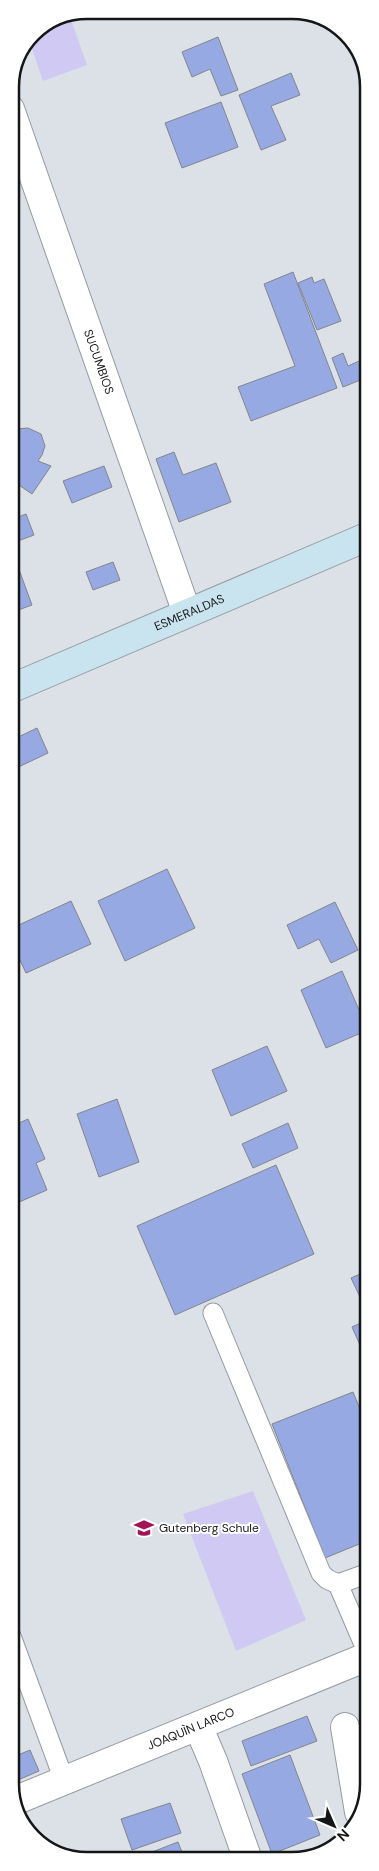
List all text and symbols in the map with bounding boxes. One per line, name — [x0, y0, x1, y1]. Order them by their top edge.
street label: SUCUMBIOS — [80, 327, 118, 397]
street label: ESMERALDAS — [152, 591, 227, 635]
school or university icon: Gutenberg Schule — [133, 1517, 155, 1539]
place label: Gutenberg Schule — [159, 1520, 259, 1536]
street label: JOAQUÌN LARCO — [145, 1704, 237, 1754]
north arrow — [309, 1801, 359, 1851]
text: N — [333, 1825, 353, 1845]

